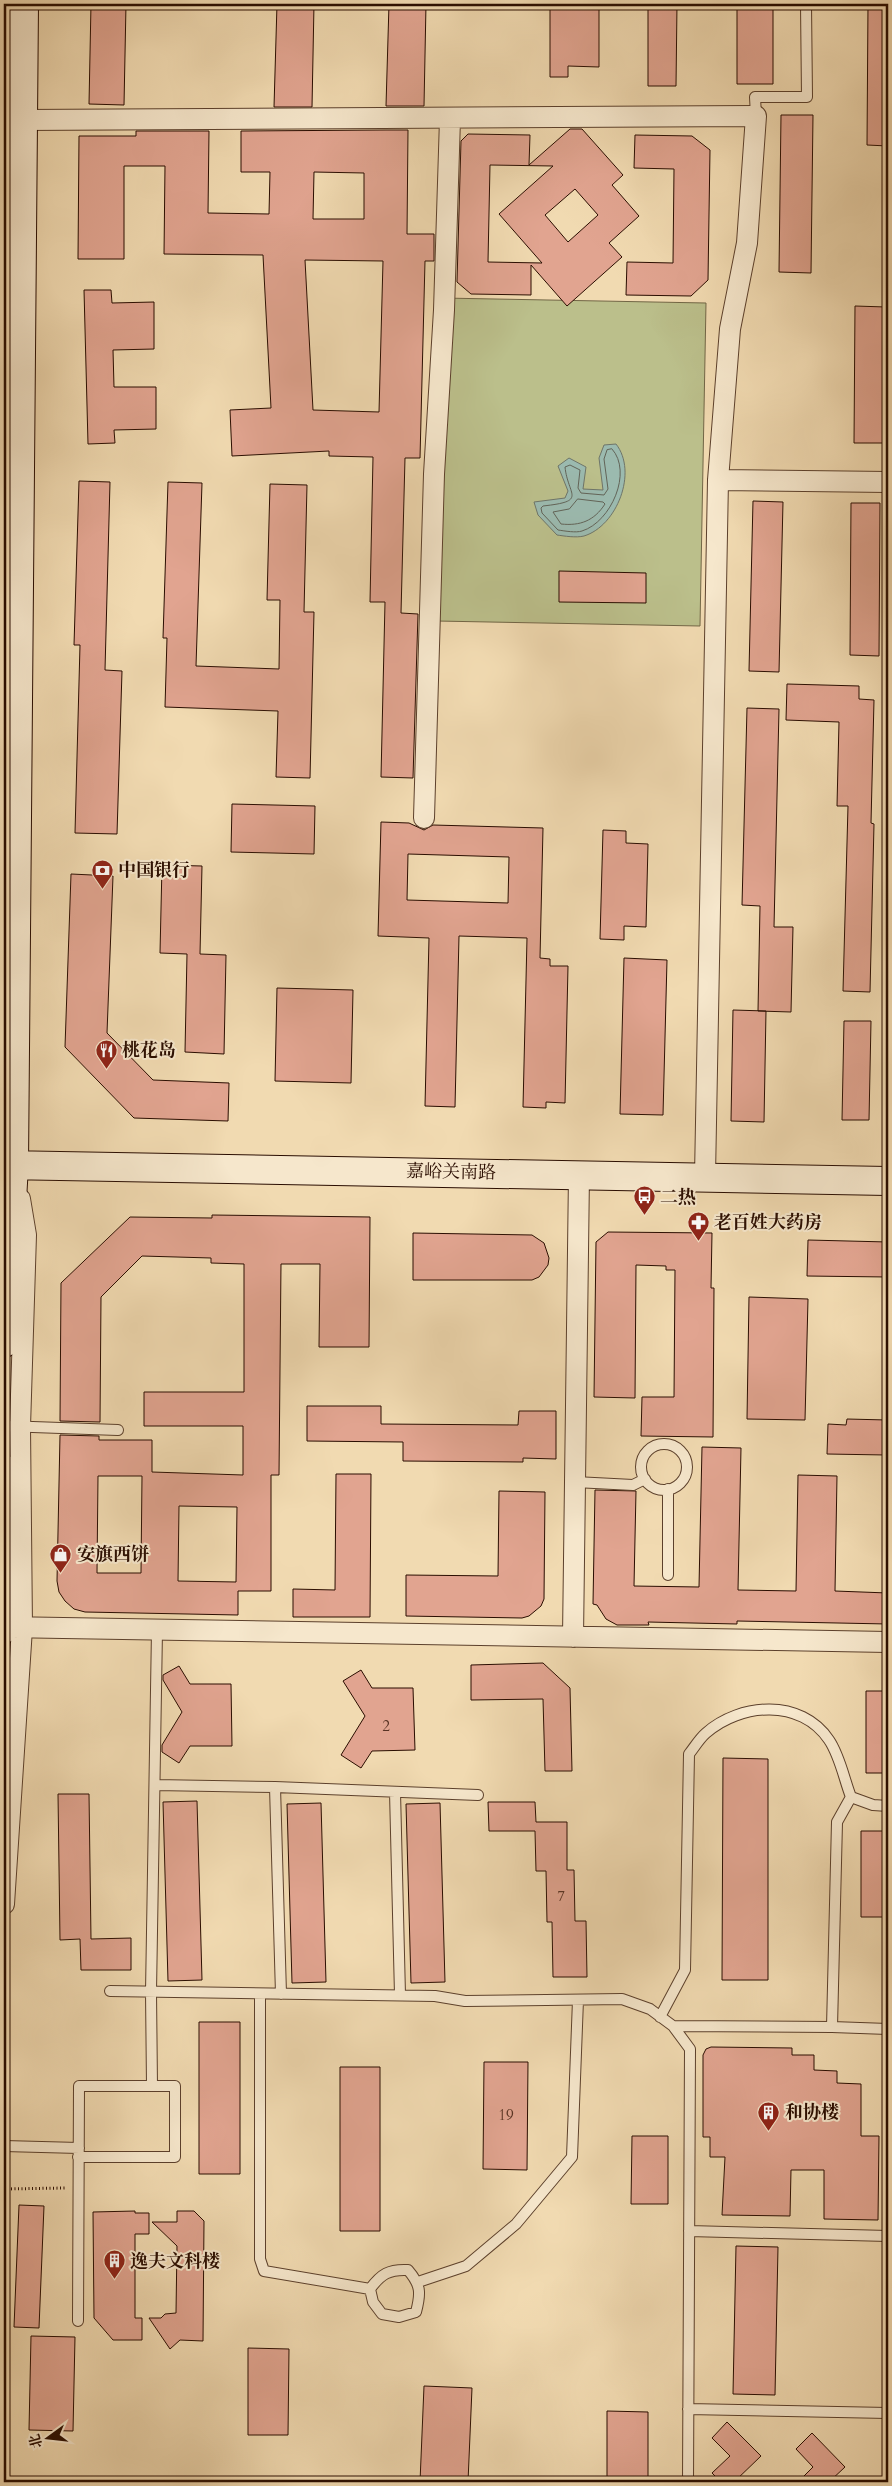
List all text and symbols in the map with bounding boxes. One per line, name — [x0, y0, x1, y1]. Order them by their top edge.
bank icon: 中国银行 — [90, 858, 114, 889]
place label: 中国银行 — [118, 858, 190, 883]
restaurant icon: 桃花岛 — [94, 1038, 118, 1069]
place label: 桃花岛 — [122, 1038, 176, 1063]
street label: 嘉峪关南路 — [406, 1159, 496, 1185]
bus stop icon: 二热 — [632, 1185, 656, 1216]
place label: 二热 — [660, 1185, 696, 1210]
pharmacy icon: 老百姓大药房 — [686, 1210, 710, 1241]
place label: 老百姓大药房 — [714, 1210, 822, 1235]
shop icon: 安旗西饼 — [49, 1542, 73, 1573]
place label: 安旗西饼 — [77, 1542, 150, 1567]
house number: 2 — [382, 1716, 390, 1736]
house number: 7 — [557, 1886, 565, 1906]
building icon: 和协楼 — [757, 2100, 781, 2131]
place label: 和协楼 — [785, 2100, 839, 2125]
house number: 19 — [498, 2105, 514, 2125]
building icon: 逸夫文科楼 — [102, 2249, 126, 2280]
place label: 逸夫文科楼 — [130, 2249, 220, 2274]
north arrow — [22, 2414, 72, 2464]
text: 北 — [25, 2432, 47, 2450]

